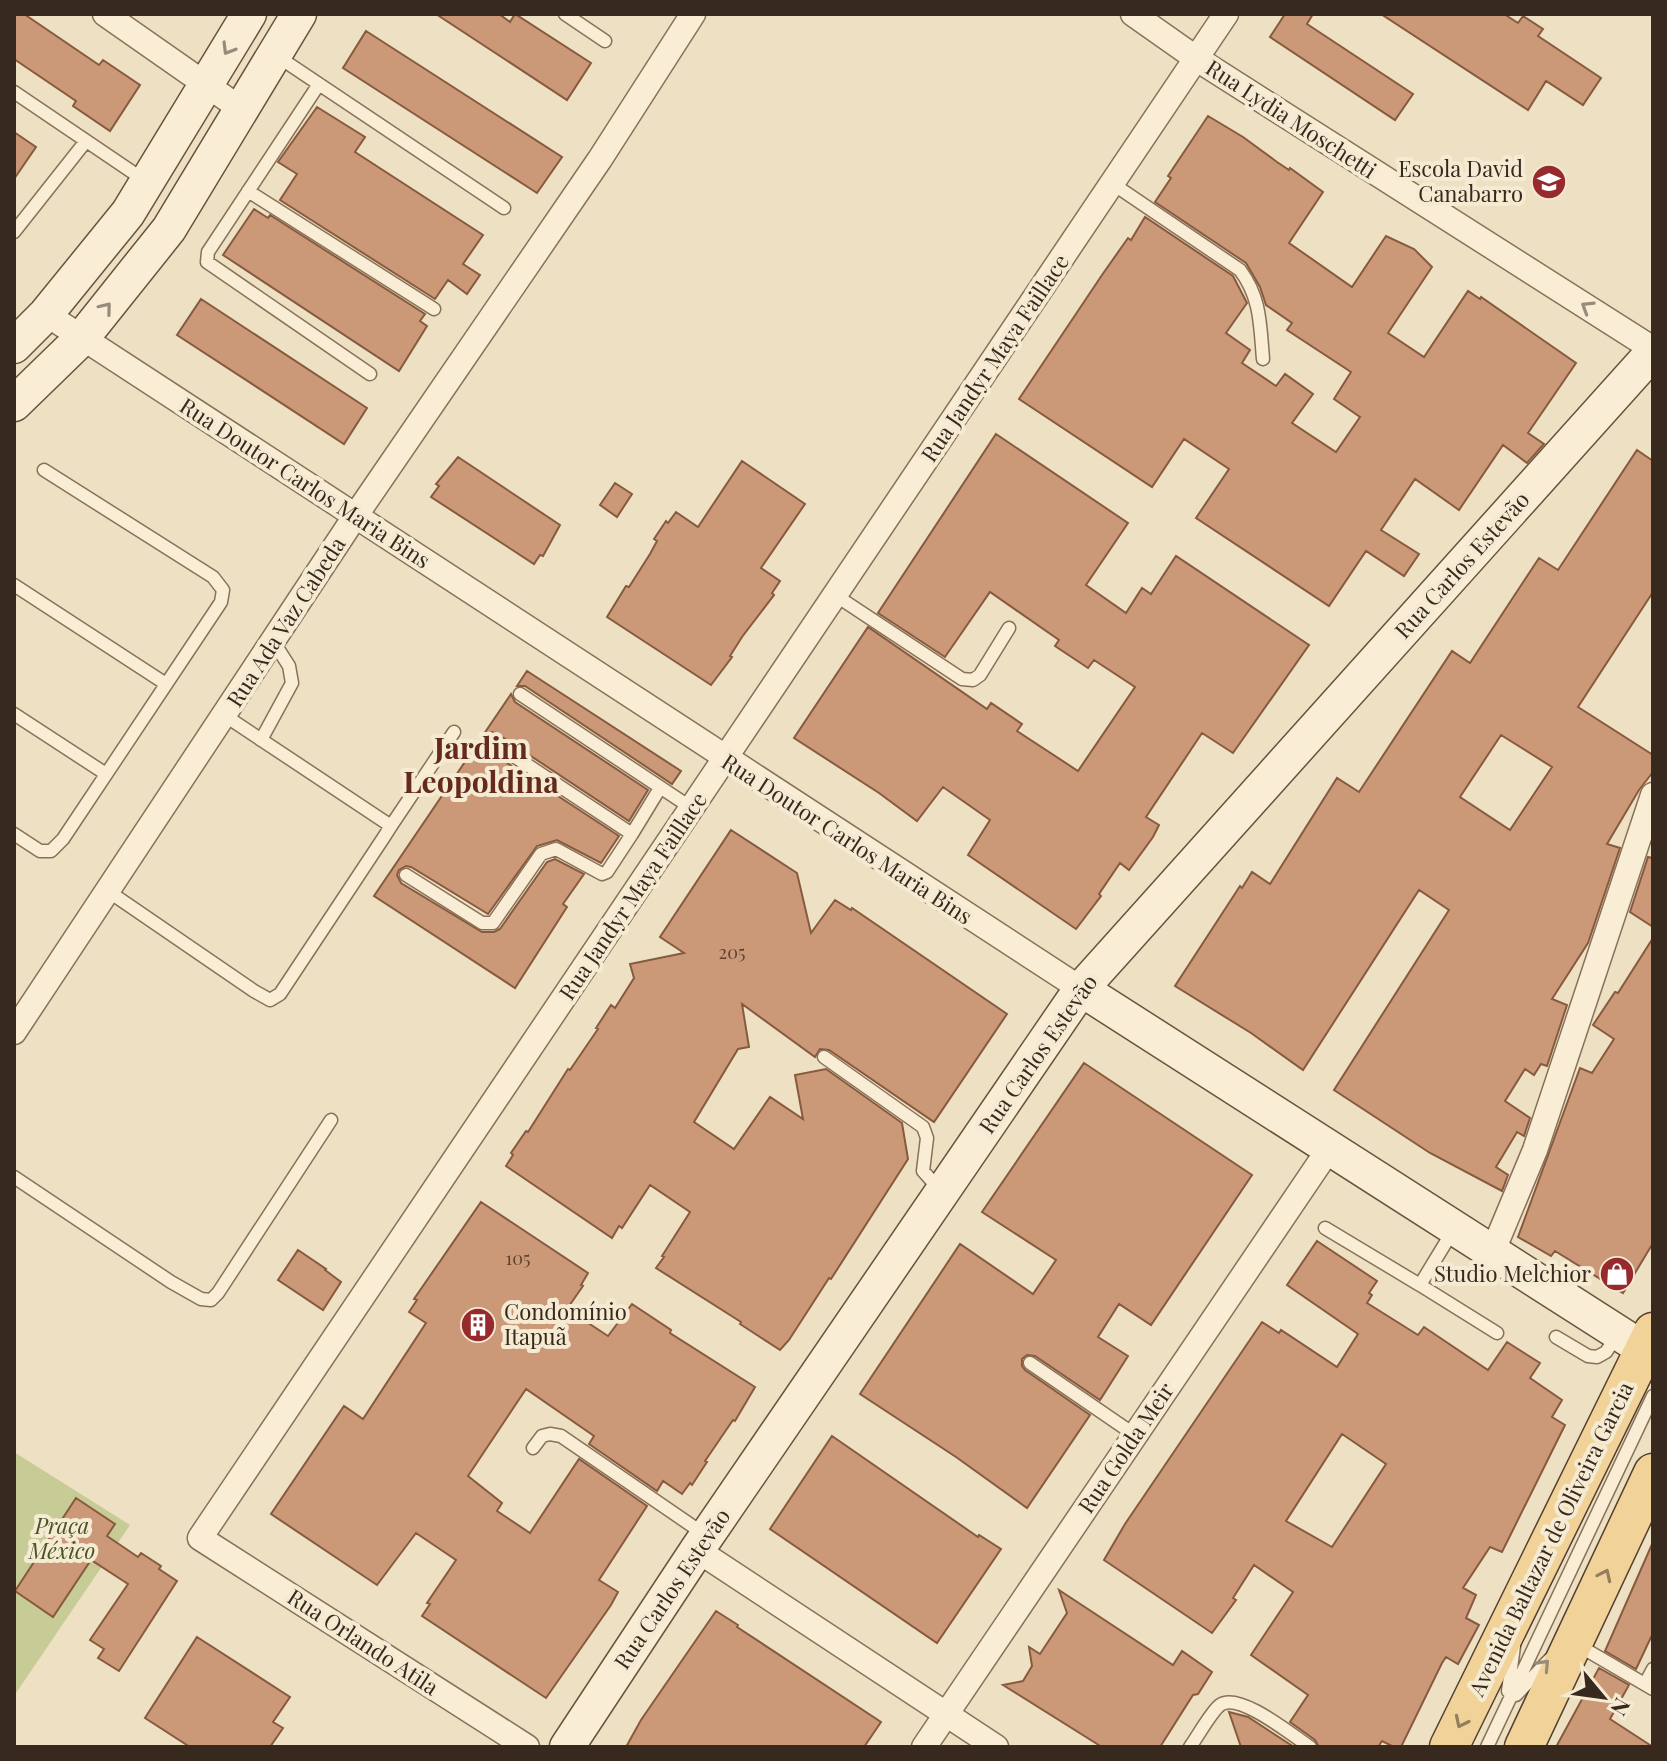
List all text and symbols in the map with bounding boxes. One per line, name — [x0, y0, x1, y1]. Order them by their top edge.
one-way arrow — [222, 40, 238, 55]
street label: Rua Lydia Moschetti — [1200, 52, 1383, 185]
place label: Escola David Canabarro — [1398, 153, 1523, 208]
school or university icon: Escola David Canabarro — [1530, 163, 1568, 201]
street label: Rua Jandyr Maya Faillace — [913, 248, 1075, 467]
one-way arrow — [97, 302, 111, 317]
one-way arrow — [1581, 302, 1596, 317]
street label: Rua Doutor Carlos Maria Bins — [175, 390, 437, 575]
street label: Rua Carlos Estevão — [1387, 485, 1535, 644]
street label: Rua Ada Vaz Cabeda — [219, 531, 351, 712]
district label: Jardim Leopoldina — [403, 727, 559, 801]
street label: Rua Doutor Carlos Maria Bins — [717, 746, 979, 931]
street label: Rua Jandyr Maya Faillace — [551, 786, 713, 1005]
house number: 205 — [719, 940, 745, 964]
street label: Rua Carlos Estevão — [971, 968, 1103, 1139]
house number: 105 — [506, 1246, 530, 1270]
shop icon: Studio Melchior — [1598, 1255, 1636, 1293]
place label: Studio Melchior — [1434, 1258, 1591, 1288]
place label: Condomínio Itapuã — [504, 1296, 627, 1351]
building icon: Condomínio Itapuã — [459, 1306, 497, 1344]
street label: Rua Golda Meir — [1070, 1376, 1180, 1519]
street label: Avenida Baltazar de Oliveira Garcia — [1460, 1376, 1639, 1702]
street label: Rua Carlos Estevão — [606, 1502, 736, 1675]
park label: Praça México — [28, 1510, 95, 1565]
one-way arrow — [1595, 1569, 1611, 1583]
street label: Rua Orlando Atila — [282, 1581, 445, 1701]
north arrow — [1563, 1657, 1643, 1737]
one-way arrow — [1535, 1660, 1549, 1674]
text: N — [1604, 1693, 1638, 1721]
one-way arrow — [1455, 1714, 1471, 1729]

